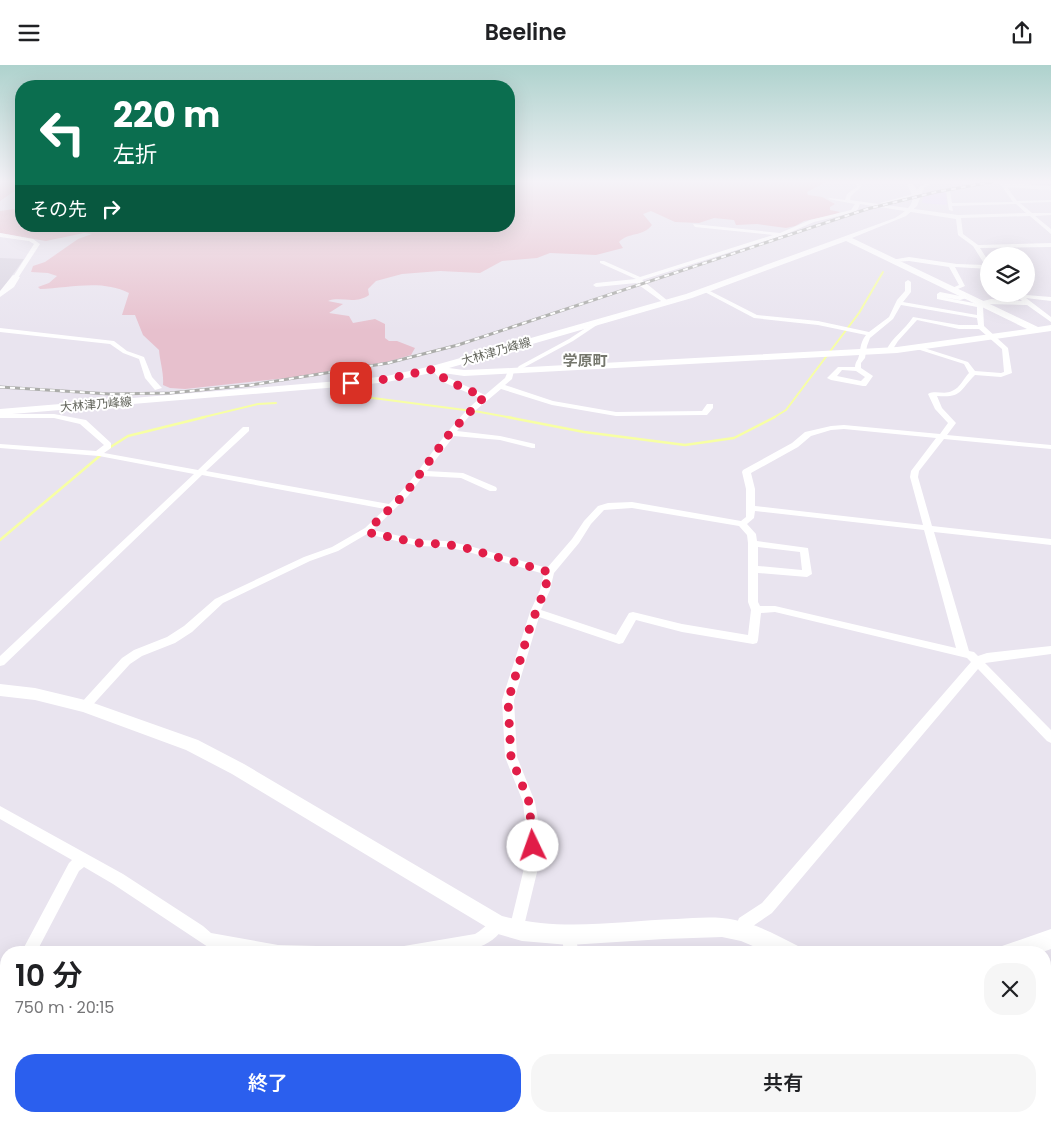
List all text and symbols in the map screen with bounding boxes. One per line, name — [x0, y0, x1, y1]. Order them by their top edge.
text: Beeline — [485, 17, 566, 48]
icon: menu — [15, 19, 43, 47]
icon: share — [1008, 19, 1036, 47]
text: 220 m — [113, 90, 220, 139]
icon: left — [30, 100, 95, 165]
text: 左折 — [113, 139, 157, 170]
icon: right — [97, 195, 125, 223]
text: その先 — [30, 196, 87, 223]
map controls — [980, 247, 1035, 302]
button: layers — [980, 247, 1035, 302]
street label: 大林津乃峰線 — [459, 333, 533, 369]
district label: 学原町 — [562, 350, 608, 371]
pin — [330, 362, 372, 404]
icon: arrive — [337, 369, 365, 397]
street label: 大林津乃峰線 — [59, 392, 133, 416]
position arrow — [506, 819, 558, 871]
text: 10 分 — [15, 954, 82, 997]
button: close — [984, 963, 1036, 1015]
text: 750 m · 20:15 — [15, 996, 114, 1019]
button: 終了 — [15, 1054, 521, 1112]
button: 共有 — [531, 1054, 1036, 1112]

